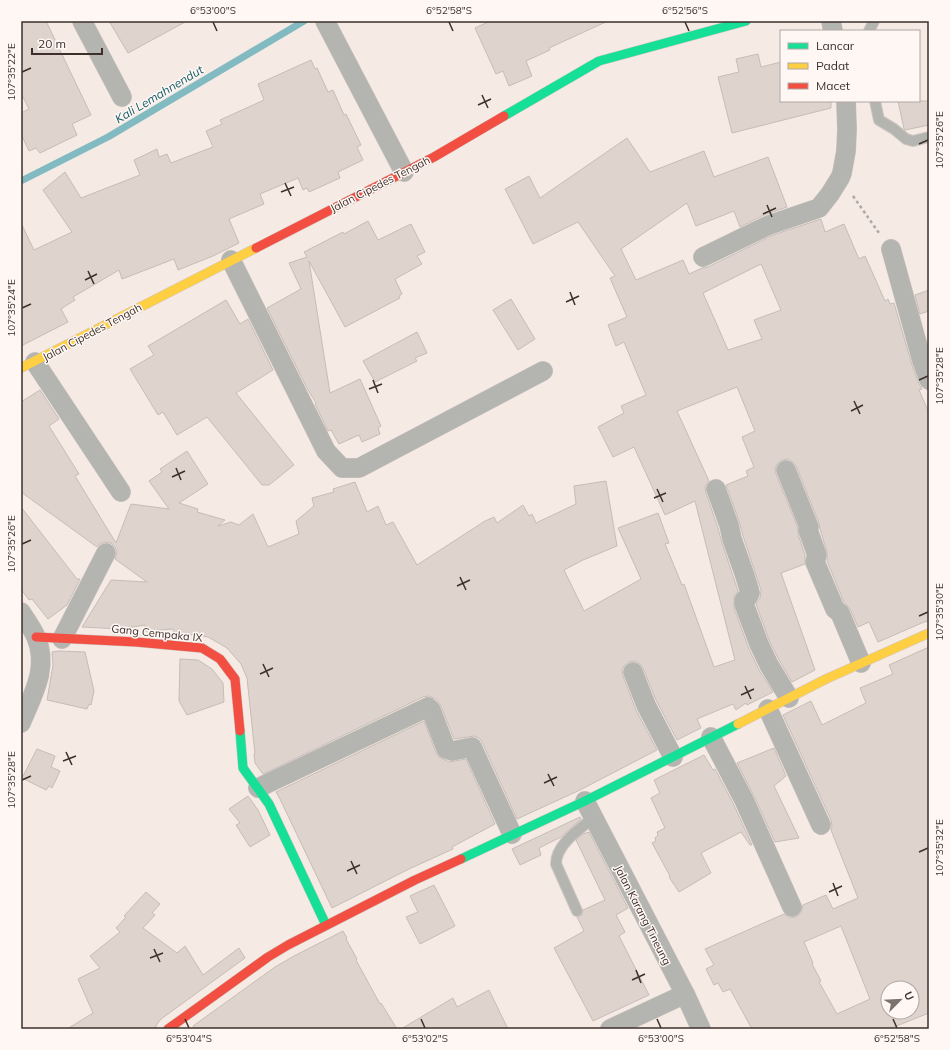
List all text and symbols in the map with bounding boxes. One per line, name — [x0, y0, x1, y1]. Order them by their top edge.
text: 6°53'00"S — [190, 4, 236, 17]
text: 6°52'58"S — [426, 4, 472, 17]
text: 6°52'56"S — [662, 4, 708, 17]
scale bar — [32, 30, 102, 56]
legend — [780, 30, 920, 102]
text: 20 m — [38, 36, 66, 51]
text: Lancar — [816, 38, 855, 53]
text: 107°35'22"E — [5, 43, 18, 101]
text: Padat — [816, 58, 849, 73]
water label: Kali Lemahnendut — [112, 61, 207, 126]
text: Macet — [816, 78, 850, 93]
text: 107°35'26"E — [933, 111, 946, 169]
street label: Jalan Cipedes Tengah — [328, 153, 432, 215]
text: 107°35'24"E — [5, 279, 18, 337]
street label: Jalan Cipedes Tengah — [40, 300, 144, 364]
text: 107°35'28"E — [933, 347, 946, 405]
text: 107°35'26"E — [5, 515, 18, 573]
text: 107°35'30"E — [933, 583, 946, 641]
street label: Gang Cempaka IX — [111, 621, 204, 645]
text: 107°35'28"E — [5, 751, 18, 809]
text: 107°35'32"E — [933, 819, 946, 877]
street label: Jalan Karang Tineung — [612, 863, 674, 967]
north arrow — [880, 980, 920, 1020]
text: U — [901, 989, 917, 1002]
text: 6°53'04"S — [166, 1032, 212, 1045]
text: 6°53'02"S — [402, 1032, 448, 1045]
text: 6°53'00"S — [638, 1032, 684, 1045]
text: 6°52'58"S — [874, 1032, 920, 1045]

